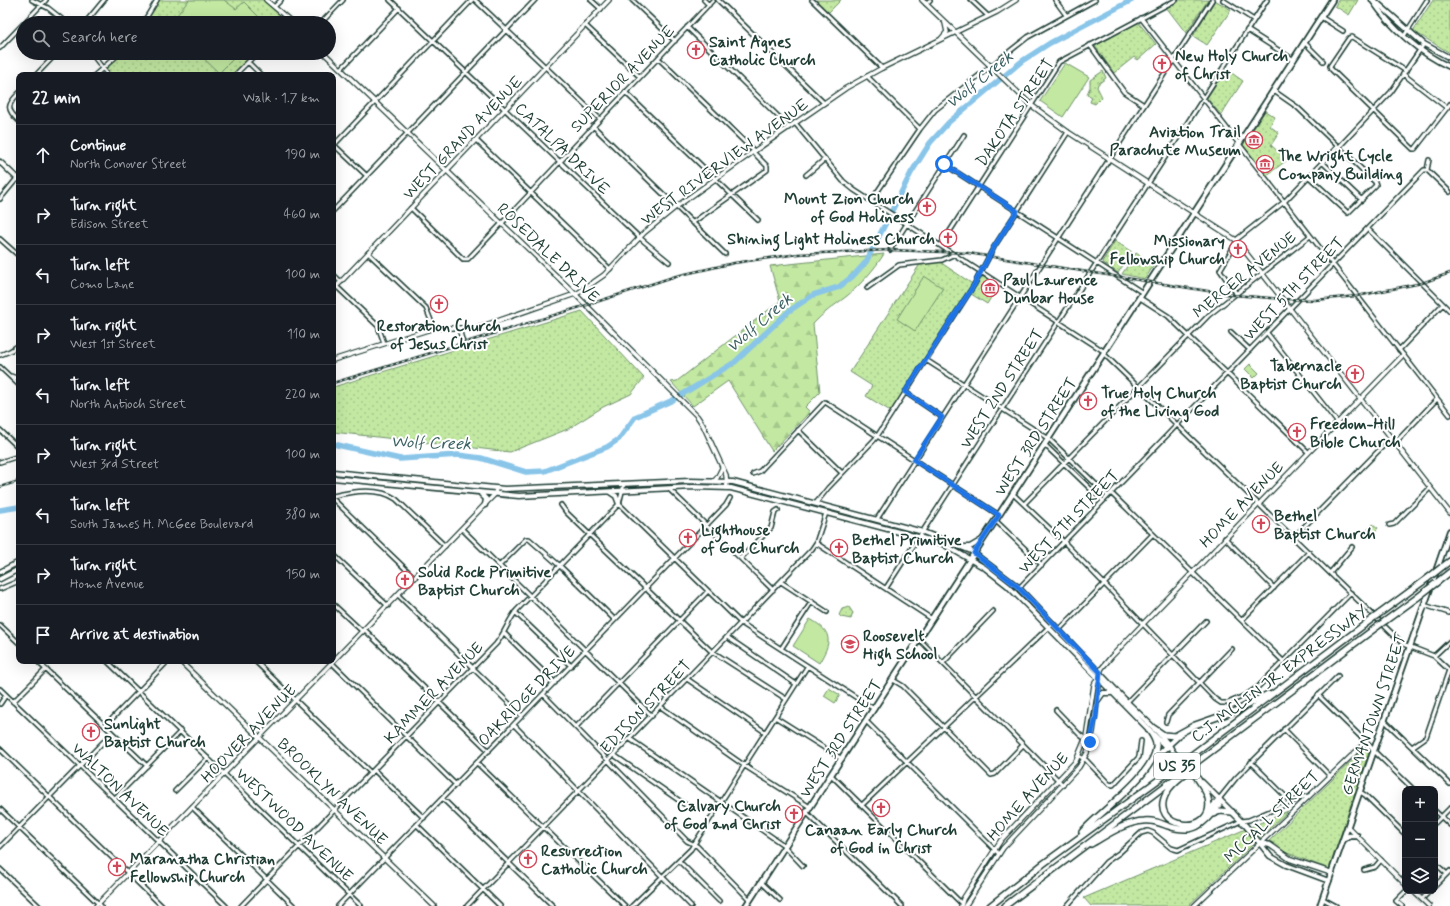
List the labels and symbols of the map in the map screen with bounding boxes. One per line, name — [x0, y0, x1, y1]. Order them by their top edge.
street label: SUPERIOR AVENUE — [566, 21, 680, 137]
place label: Saint Agnes Catholic Church — [709, 32, 816, 71]
church icon: Saint Agnes Catholic Church — [686, 40, 706, 60]
water label: Wolf Creek — [941, 46, 1018, 114]
place label: New Holy Church of Christ — [1175, 46, 1288, 85]
church icon: New Holy Church of Christ — [1152, 54, 1172, 74]
street label: DAKOTA STREET — [971, 55, 1059, 171]
street label: WEST GRAND AVENUE — [398, 72, 528, 204]
street label: WEST RIVERVIEW AVENUE — [637, 94, 813, 230]
street label: CATALPA DRIVE — [510, 98, 614, 200]
place label: Aviation Trail Parachute Museum — [1109, 122, 1241, 161]
museum icon: Aviation Trail Parachute Museum — [1244, 130, 1264, 150]
place label: The Wright Cycle Company Building — [1278, 146, 1403, 186]
museum icon: The Wright Cycle Company Building — [1255, 154, 1275, 174]
route start — [935, 155, 953, 173]
place label: Mount Zion Church of God Holiness — [784, 189, 915, 228]
church icon: Mount Zion Church of God Holiness — [917, 197, 937, 217]
street label: ROSEDALE DRIVE — [492, 199, 604, 308]
street label: MERCER AVENUE — [1189, 227, 1301, 323]
church icon: Shining Light Holiness Church — [938, 228, 958, 248]
place label: Shining Light Holiness Church — [727, 229, 935, 252]
place label: Missionary Fellowship Church — [1110, 231, 1225, 270]
street label: WEST 5TH STREET — [1239, 233, 1349, 345]
church icon: Missionary Fellowship Church — [1228, 239, 1248, 259]
place label: Paul Laurence Dunbar House — [1003, 270, 1098, 309]
museum icon: Paul Laurence Dunbar House — [980, 278, 1000, 298]
water label: Wolf Creek — [722, 288, 798, 357]
church icon: Restoration Church of Jesus Christ — [429, 294, 449, 314]
place label: Restoration Church of Jesus Christ — [377, 316, 502, 355]
street label: WEST 2ND STREET — [956, 325, 1049, 453]
place label: Tabernacle Baptist Church — [1240, 356, 1342, 395]
church icon: Tabernacle Baptist Church — [1345, 364, 1365, 384]
street label: WEST 3RD STREET — [990, 374, 1082, 500]
place label: True Holy Church of the Living God — [1101, 383, 1219, 423]
church icon: True Holy Church of the Living God — [1078, 391, 1098, 411]
place label: Freedom-Hill Bible Church — [1310, 414, 1401, 453]
church icon: Freedom-Hill Bible Church — [1287, 422, 1307, 442]
water label: Wolf Creek — [390, 431, 472, 455]
street label: HOME AVENUE — [1195, 457, 1289, 553]
street label: WEST 5TH STREET — [1014, 466, 1124, 578]
place label: Bethel Baptist Church — [1274, 506, 1376, 545]
church icon: Bethel Baptist Church — [1251, 514, 1271, 534]
place label: Lighthouse of God Church — [701, 520, 800, 559]
church icon: Lighthouse of God Church — [678, 528, 698, 548]
place label: Bethel Primitive Baptist Church — [852, 530, 962, 569]
church icon: Bethel Primitive Baptist Church — [829, 538, 849, 558]
place label: Solid Rock Primitive Baptist Church — [418, 562, 551, 601]
church icon: Solid Rock Primitive Baptist Church — [395, 570, 415, 590]
street label: C.J. MCLIN JR. EXPRESSWAY — [1187, 601, 1373, 748]
place label: Roosevelt High School — [863, 626, 938, 667]
street label: GERMANTOWN STREET — [1337, 630, 1412, 798]
school or university icon: Roosevelt High School — [840, 634, 860, 654]
street label: KAMMER AVENUE — [380, 637, 488, 749]
street label: OAKRIDGE DRIVE — [474, 641, 581, 751]
street label: EDISON STREET — [596, 656, 696, 758]
street label: WEST 3RD STREET — [795, 676, 887, 802]
street label: HOOVER AVENUE — [197, 680, 301, 788]
place label: Sunlight Baptist Church — [104, 714, 206, 753]
church icon: Sunlight Baptist Church — [81, 722, 101, 742]
route end — [1081, 733, 1099, 751]
street label: BROOKLYN AVENUE — [272, 734, 392, 850]
street label: WALTON AVENUE — [67, 738, 173, 842]
street label: HOME AVENUE — [983, 748, 1074, 846]
road number: US 35 — [1154, 753, 1200, 779]
street label: WESTWOOD AVENUE — [231, 764, 357, 887]
street label: MCCALL STREET — [1220, 766, 1324, 868]
place label: Calvary Church of God and Christ — [664, 796, 782, 835]
church icon: Canaan Early Church of God in Christ — [871, 798, 891, 818]
church icon: Calvary Church of God and Christ — [784, 804, 804, 824]
place label: Canaan Early Church of God in Christ — [805, 820, 958, 859]
place label: Resurrection Catholic Church — [541, 841, 648, 880]
place label: Maranatha Christian Fellowship Church — [130, 849, 275, 888]
church icon: Resurrection Catholic Church — [518, 849, 538, 869]
church icon: Maranatha Christian Fellowship Church — [107, 857, 127, 877]

